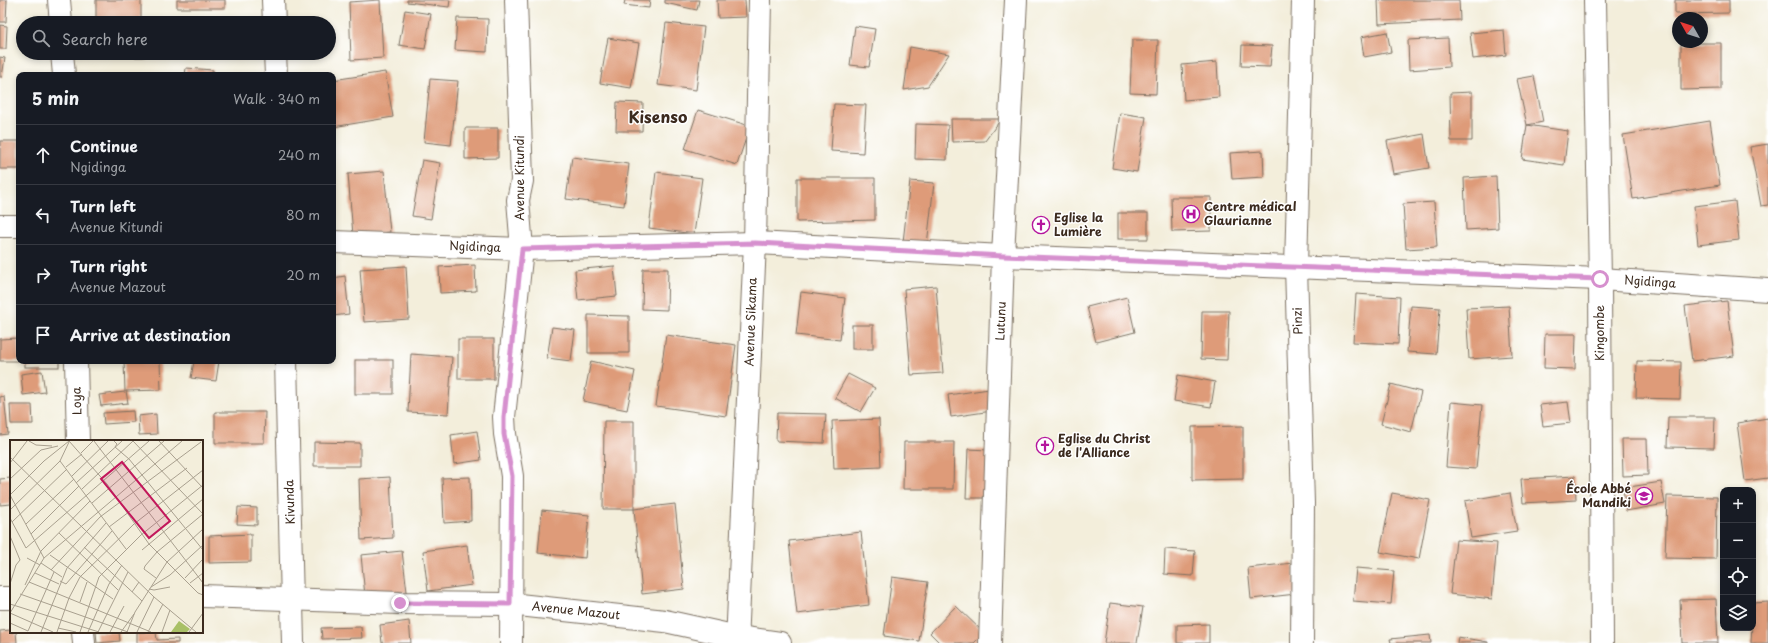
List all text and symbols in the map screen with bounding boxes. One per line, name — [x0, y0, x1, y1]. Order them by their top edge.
north arrow — [1672, 12, 1708, 48]
search box — [16, 16, 336, 60]
icon: search — [30, 27, 52, 49]
text: Search here — [62, 27, 148, 50]
text: 5 min — [32, 85, 79, 111]
text: Walk · 340 m — [233, 89, 320, 108]
district label: Kisenso — [629, 104, 687, 128]
text: Continue — [70, 134, 138, 157]
street label: Avenue Kitundi — [510, 135, 528, 221]
icon: ahead — [32, 144, 54, 166]
text: 240 m — [278, 145, 320, 164]
text: Ngidinga — [70, 157, 126, 176]
text: Turn left — [70, 194, 136, 217]
place label: Centre médical Glaurianne — [1204, 197, 1297, 229]
icon: left — [32, 204, 54, 226]
hospital icon: Centre médical Glaurianne — [1181, 204, 1201, 224]
text: 80 m — [286, 205, 320, 224]
place label: Eglise la Lumière — [1054, 208, 1104, 240]
church icon: Eglise la Lumière — [1031, 215, 1051, 235]
text: Avenue Kitundi — [70, 217, 163, 236]
street label: Ngidinga — [449, 236, 502, 256]
text: Turn right — [70, 254, 147, 277]
icon: right — [32, 264, 54, 286]
text: 20 m — [286, 265, 320, 284]
route start — [1591, 270, 1609, 288]
street label: Ngidinga — [1624, 270, 1677, 292]
text: Avenue Mazout — [70, 277, 166, 296]
street label: Avenue Sikama — [739, 277, 761, 367]
street label: Lutunu — [990, 301, 1010, 341]
street label: Kingombe — [1590, 305, 1608, 361]
street label: Pinzi — [1288, 307, 1306, 335]
text: Arrive at destination — [70, 323, 231, 346]
icon: arrive — [32, 324, 54, 346]
street label: Loya — [66, 386, 85, 415]
place label: Eglise du Christ de l'Alliance — [1058, 429, 1151, 461]
church icon: Eglise du Christ de l'Alliance — [1035, 436, 1055, 456]
inset map — [10, 440, 203, 633]
street label: Kivunda — [279, 479, 299, 525]
place label: École Abbé Mandiki — [1566, 479, 1632, 511]
school or university icon: École Abbé Mandiki — [1634, 486, 1654, 506]
map controls — [1720, 487, 1756, 631]
button: + — [1720, 487, 1756, 523]
button: − — [1720, 523, 1756, 559]
button: locate — [1720, 559, 1756, 595]
route end — [391, 594, 409, 612]
button: layers — [1720, 595, 1756, 631]
street label: Avenue Mazout — [531, 596, 621, 624]

